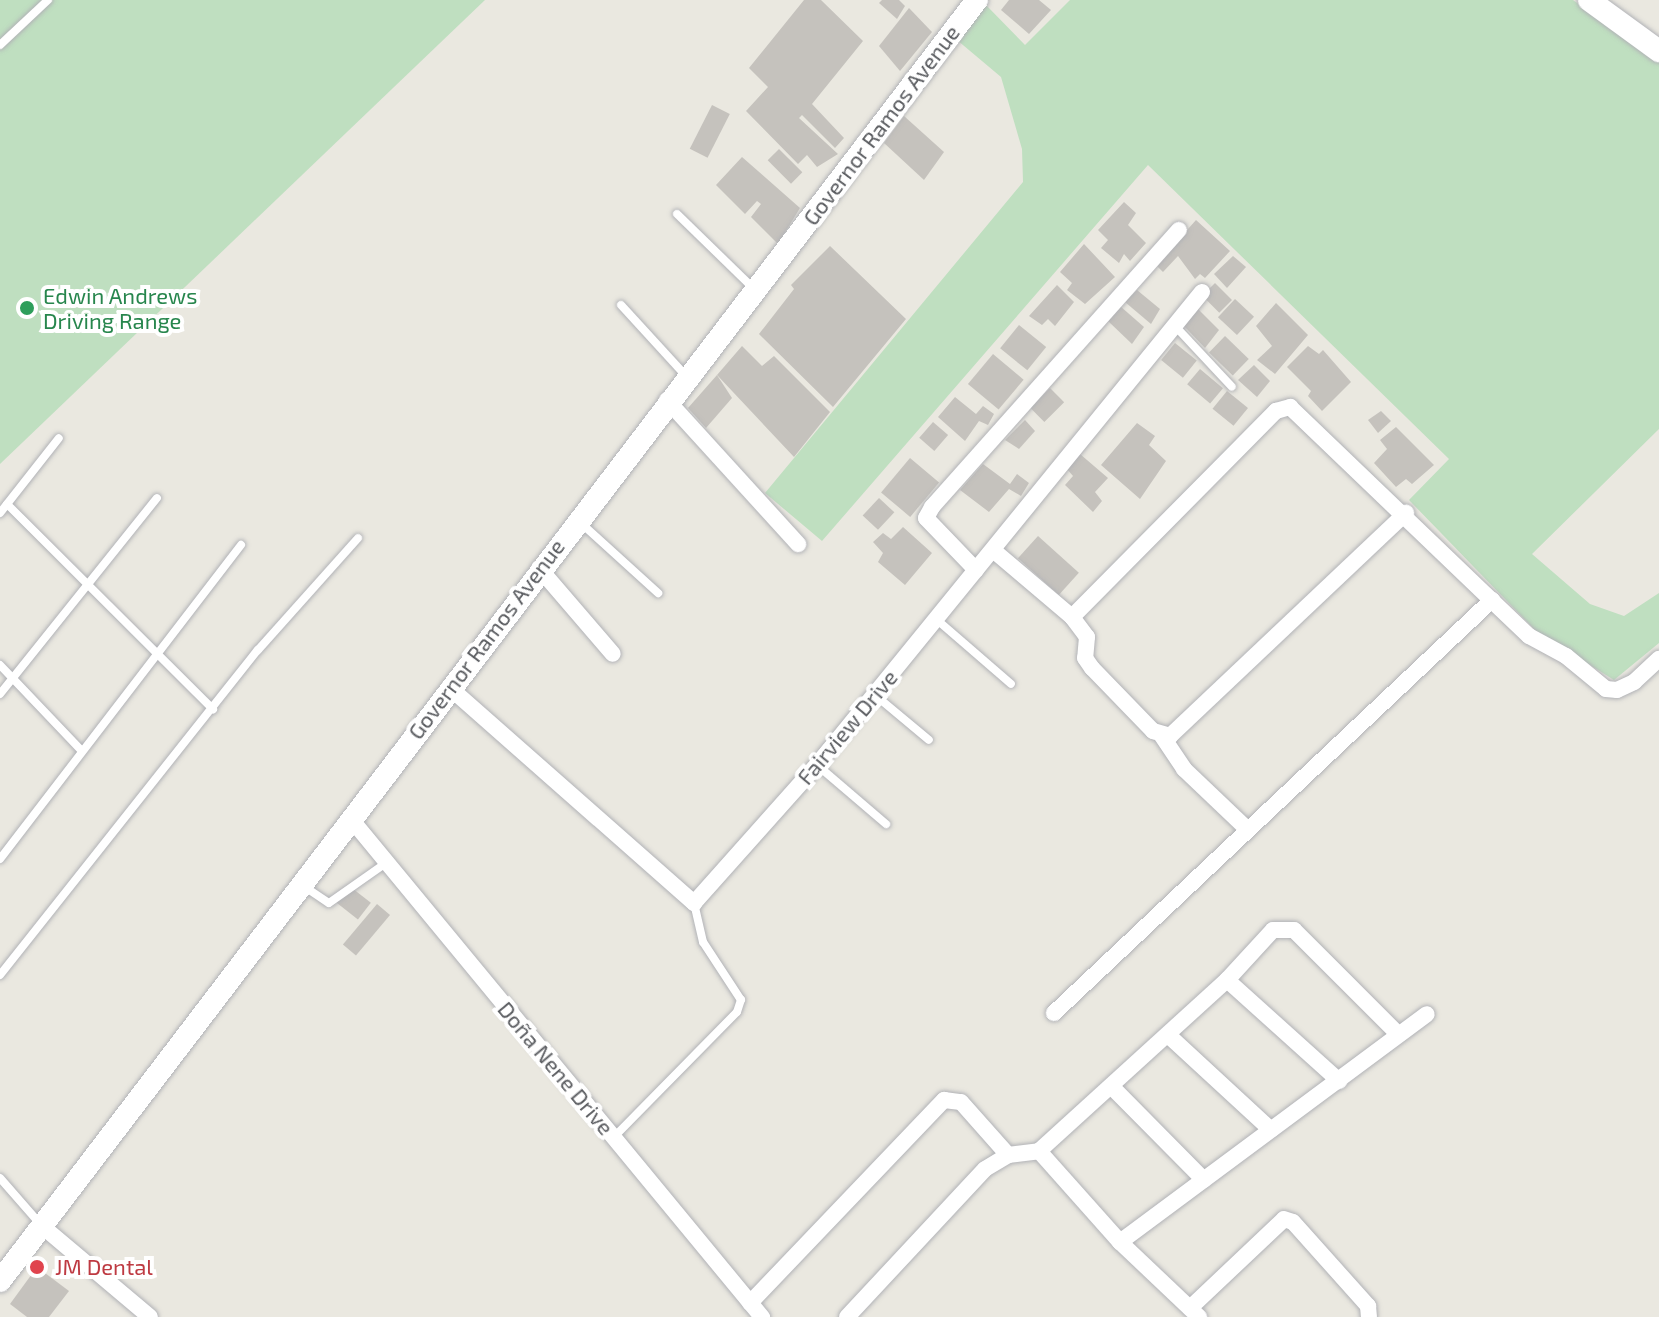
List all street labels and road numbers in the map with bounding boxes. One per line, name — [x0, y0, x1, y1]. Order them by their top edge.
street label: Governor Ramos Avenue — [797, 19, 965, 231]
street label: Governor Ramos Avenue — [402, 533, 570, 745]
street label: Fairview Drive — [791, 664, 903, 790]
street label: Doña Nene Drive — [493, 996, 619, 1140]

